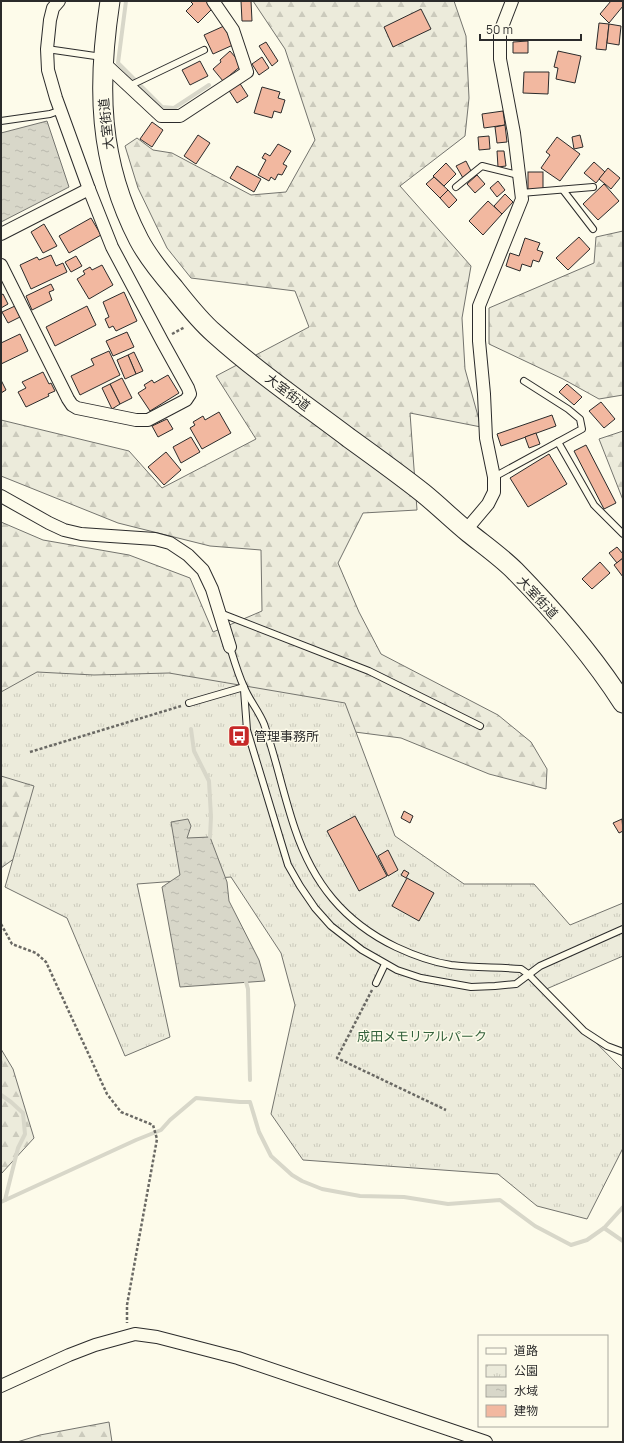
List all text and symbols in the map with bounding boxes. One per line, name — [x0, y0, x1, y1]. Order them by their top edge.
scale bar — [480, 16, 581, 42]
text: 50 m — [486, 21, 513, 38]
street label: 大室街道 — [94, 97, 118, 151]
street label: 大室街道 — [262, 369, 314, 415]
street label: 大室街道 — [514, 572, 562, 622]
bus stop icon: 管理事務所 — [226, 723, 252, 749]
place label: 管理事務所 — [254, 727, 319, 745]
park label: 成田メモリアルパーク — [357, 1027, 487, 1045]
legend — [478, 1335, 608, 1427]
text: 道路 — [514, 1342, 538, 1359]
text: 公園 — [514, 1362, 538, 1379]
text: 水域 — [514, 1382, 538, 1399]
text: 建物 — [514, 1402, 538, 1419]

